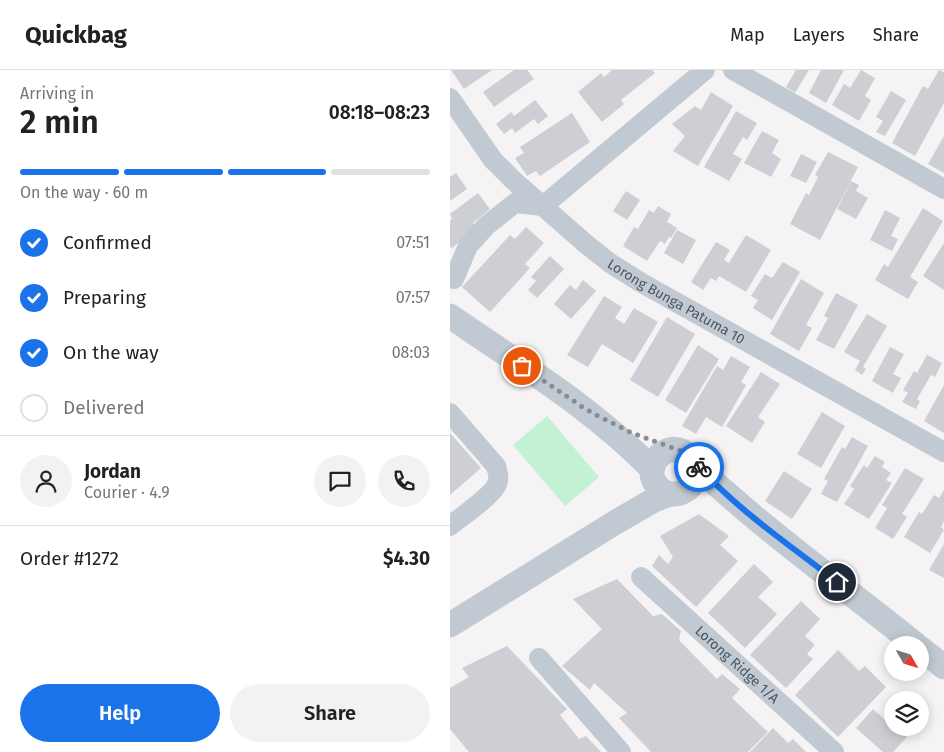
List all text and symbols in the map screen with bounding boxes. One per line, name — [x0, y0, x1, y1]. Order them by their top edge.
text: Quickbag — [25, 21, 127, 49]
text: Map — [730, 24, 765, 46]
text: Layers — [793, 24, 845, 46]
text: Share — [873, 24, 919, 46]
text: Arriving in — [20, 84, 94, 103]
text: 08:18–08:23 — [329, 101, 430, 124]
text: 2 min — [20, 103, 99, 141]
text: On the way · 60 m — [20, 183, 148, 202]
icon: check — [20, 229, 48, 257]
text: Confirmed — [63, 231, 152, 254]
text: 07:51 — [396, 233, 430, 252]
street label: Lorong Bunga Patuma 10 — [604, 256, 748, 348]
icon: check — [20, 284, 48, 312]
text: Preparing — [63, 286, 146, 309]
text: 07:57 — [396, 288, 430, 307]
icon: check — [20, 339, 48, 367]
text: On the way — [63, 341, 159, 364]
text: 08:03 — [392, 343, 430, 362]
pin — [501, 345, 543, 387]
icon: bag — [508, 352, 536, 380]
text: Delivered — [63, 396, 145, 419]
courier — [674, 442, 724, 492]
icon: bike — [685, 453, 713, 481]
button: person — [20, 455, 72, 507]
button: chat — [314, 455, 366, 507]
button: phone — [378, 455, 430, 507]
text: Jordan — [84, 460, 141, 483]
text: Courier · 4.9 — [84, 483, 170, 502]
text: Order #1272 — [20, 547, 119, 570]
text: $4.30 — [383, 547, 430, 570]
pin — [816, 561, 858, 603]
icon: home — [823, 568, 851, 596]
street label: Lorong Ridge 1/A — [691, 622, 782, 707]
north arrow — [884, 636, 929, 681]
map controls — [884, 636, 929, 736]
button: Help — [20, 684, 220, 742]
button: Share — [230, 684, 430, 742]
button: layers — [884, 691, 929, 736]

